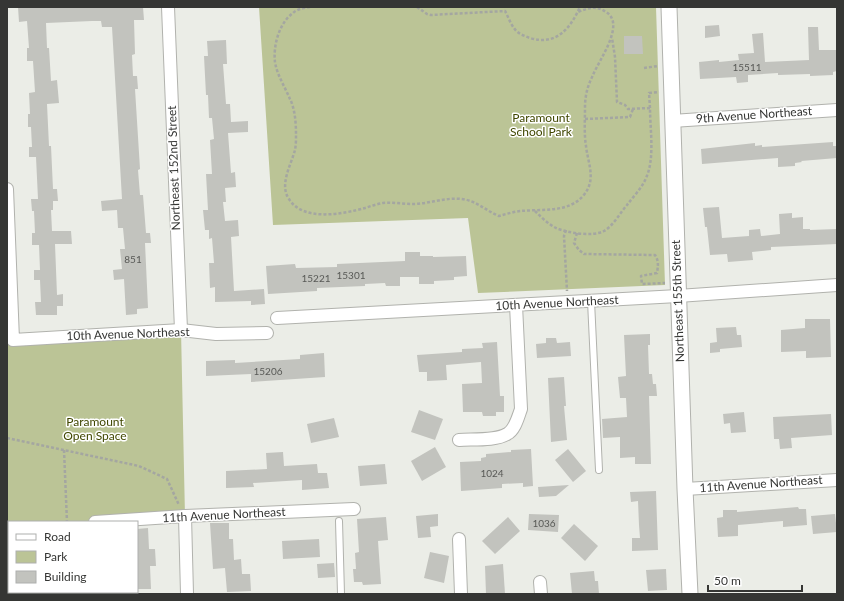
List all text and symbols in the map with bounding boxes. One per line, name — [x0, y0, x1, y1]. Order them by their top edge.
house number: 15511 — [732, 61, 762, 73]
street label: 9th Avenue Northeast — [695, 103, 813, 126]
street label: Northeast 152nd Street — [164, 105, 183, 231]
park label: Paramount School Park — [510, 110, 573, 139]
street label: Northeast 155th Street — [668, 239, 687, 363]
house number: 851 — [124, 253, 142, 265]
house number: 15301 — [336, 269, 366, 281]
house number: 15221 — [301, 272, 331, 284]
street label: 10th Avenue Northeast — [495, 292, 620, 313]
street label: 10th Avenue Northeast — [66, 324, 191, 343]
house number: 15206 — [253, 365, 283, 377]
park label: Paramount Open Space — [63, 414, 127, 443]
house number: 1024 — [480, 467, 504, 479]
street label: 11th Avenue Northeast — [699, 472, 824, 495]
street label: 11th Avenue Northeast — [162, 504, 287, 525]
house number: 1036 — [532, 517, 556, 529]
legend — [8, 521, 138, 593]
text: Road — [44, 529, 71, 544]
text: Park — [44, 549, 68, 564]
scale bar — [708, 567, 802, 593]
text: Building — [44, 569, 87, 584]
text: 50 m — [714, 573, 741, 588]

